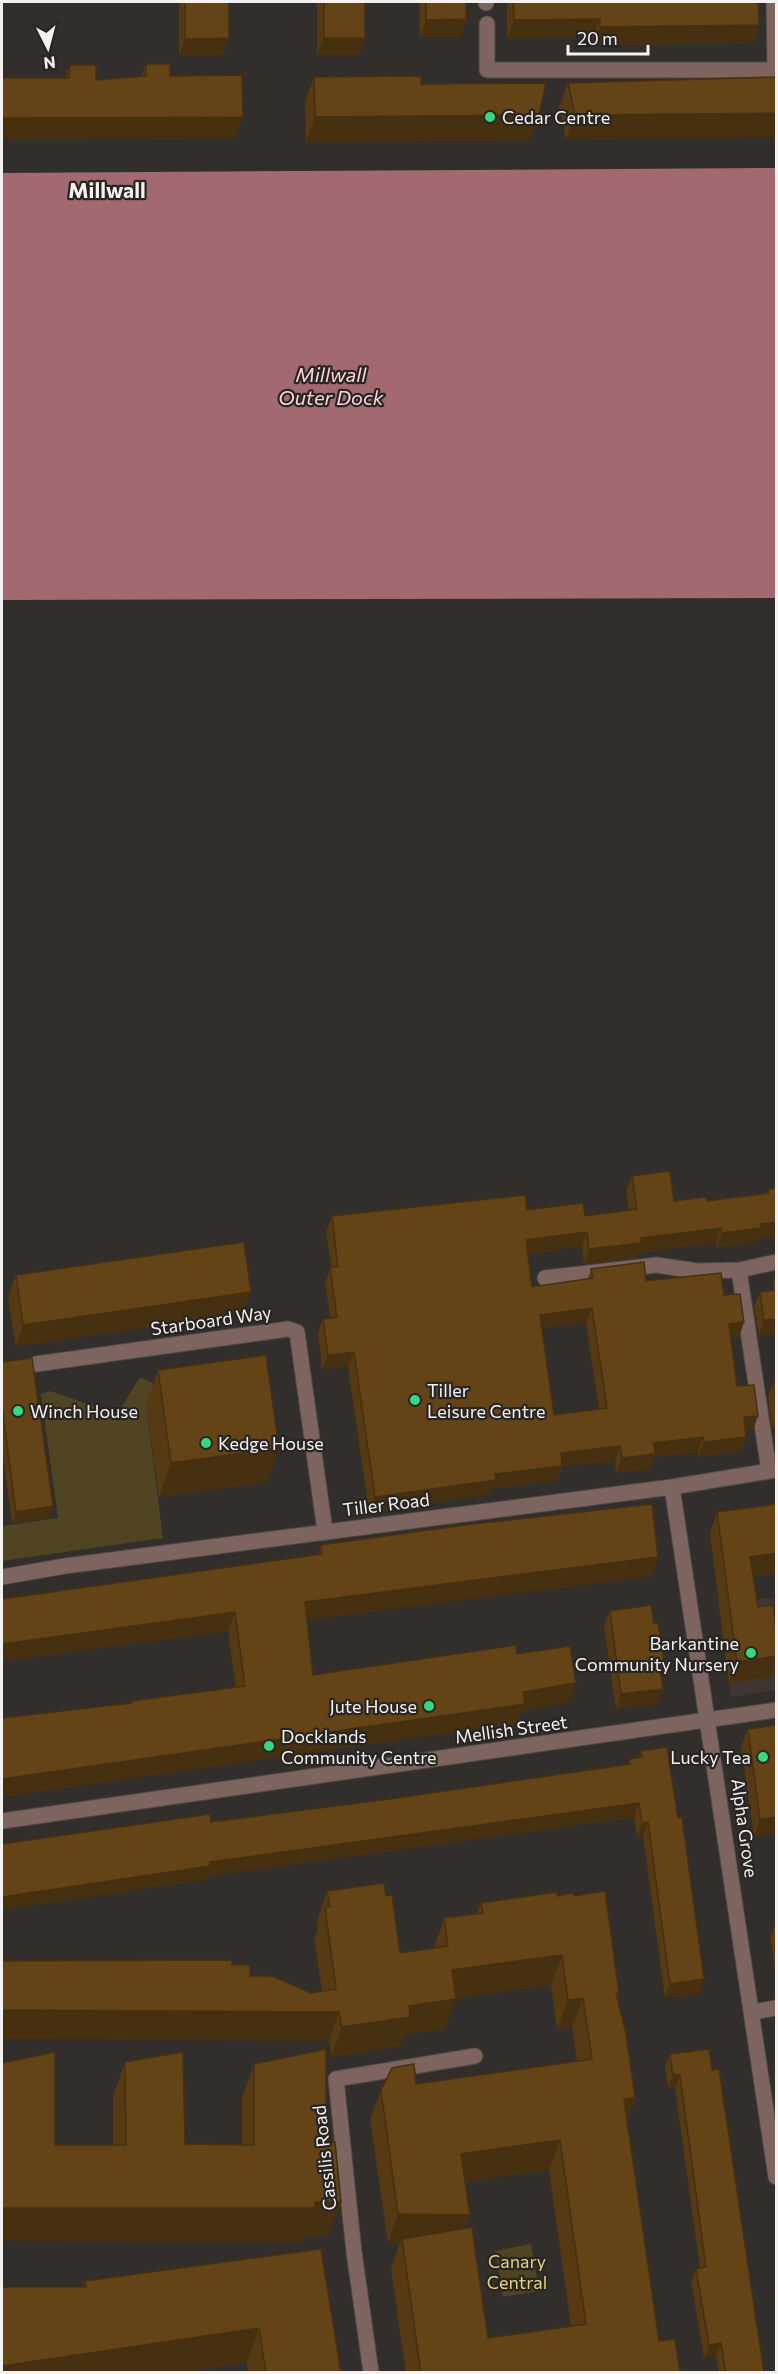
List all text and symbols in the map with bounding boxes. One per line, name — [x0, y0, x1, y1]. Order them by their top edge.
north arrow — [18, 18, 78, 78]
scale bar — [568, 18, 648, 56]
text: 20 m — [577, 27, 618, 49]
text: N — [43, 53, 57, 73]
place label: Cedar Centre — [502, 106, 610, 128]
marker: Cedar Centre — [483, 110, 497, 124]
district label: Millwall — [68, 177, 146, 202]
water label: Millwall Outer Dock — [278, 362, 385, 409]
street label: Starboard Way — [149, 1301, 273, 1339]
place label: Tiller Leisure Centre — [427, 1379, 545, 1422]
marker: Tiller Leisure Centre — [408, 1393, 422, 1407]
place label: Winch House — [30, 1400, 138, 1422]
marker: Winch House — [11, 1404, 25, 1418]
place label: Kedge House — [218, 1432, 324, 1454]
marker: Kedge House — [199, 1436, 213, 1450]
street label: Tiller Road — [341, 1488, 431, 1520]
place label: Barkantine Community Nursery — [575, 1632, 739, 1675]
marker: Barkantine Community Nursery — [744, 1646, 758, 1660]
place label: Jute House — [330, 1695, 417, 1717]
marker: Jute House — [422, 1699, 436, 1713]
street label: Mellish Street — [453, 1710, 569, 1748]
place label: Docklands Community Centre — [281, 1725, 437, 1768]
marker: Docklands Community Centre — [262, 1739, 276, 1753]
place label: Lucky Tea — [670, 1746, 751, 1768]
marker: Lucky Tea — [756, 1750, 770, 1764]
street label: Alpha Grove — [727, 1777, 763, 1879]
street label: Cassilis Road — [308, 2104, 340, 2212]
park label: Canary Central — [487, 2250, 547, 2293]

